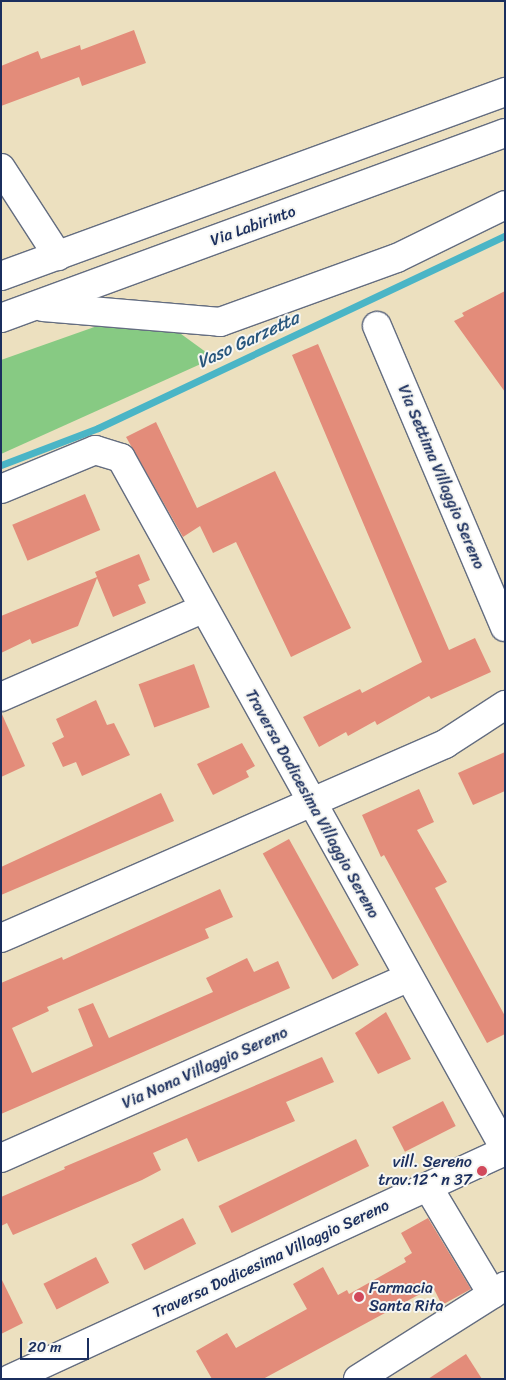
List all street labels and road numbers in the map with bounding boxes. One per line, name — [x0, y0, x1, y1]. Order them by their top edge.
street label: Via Labirinto — [208, 202, 298, 250]
street label: Via Settima Villaggio Sereno — [393, 381, 489, 573]
street label: Traversa Dodicesima Villaggio Sereno — [241, 686, 383, 922]
street label: Via Nona Villaggio Sereno — [119, 1023, 291, 1113]
street label: Traversa Dodicesima Villaggio Sereno — [150, 1196, 392, 1322]

